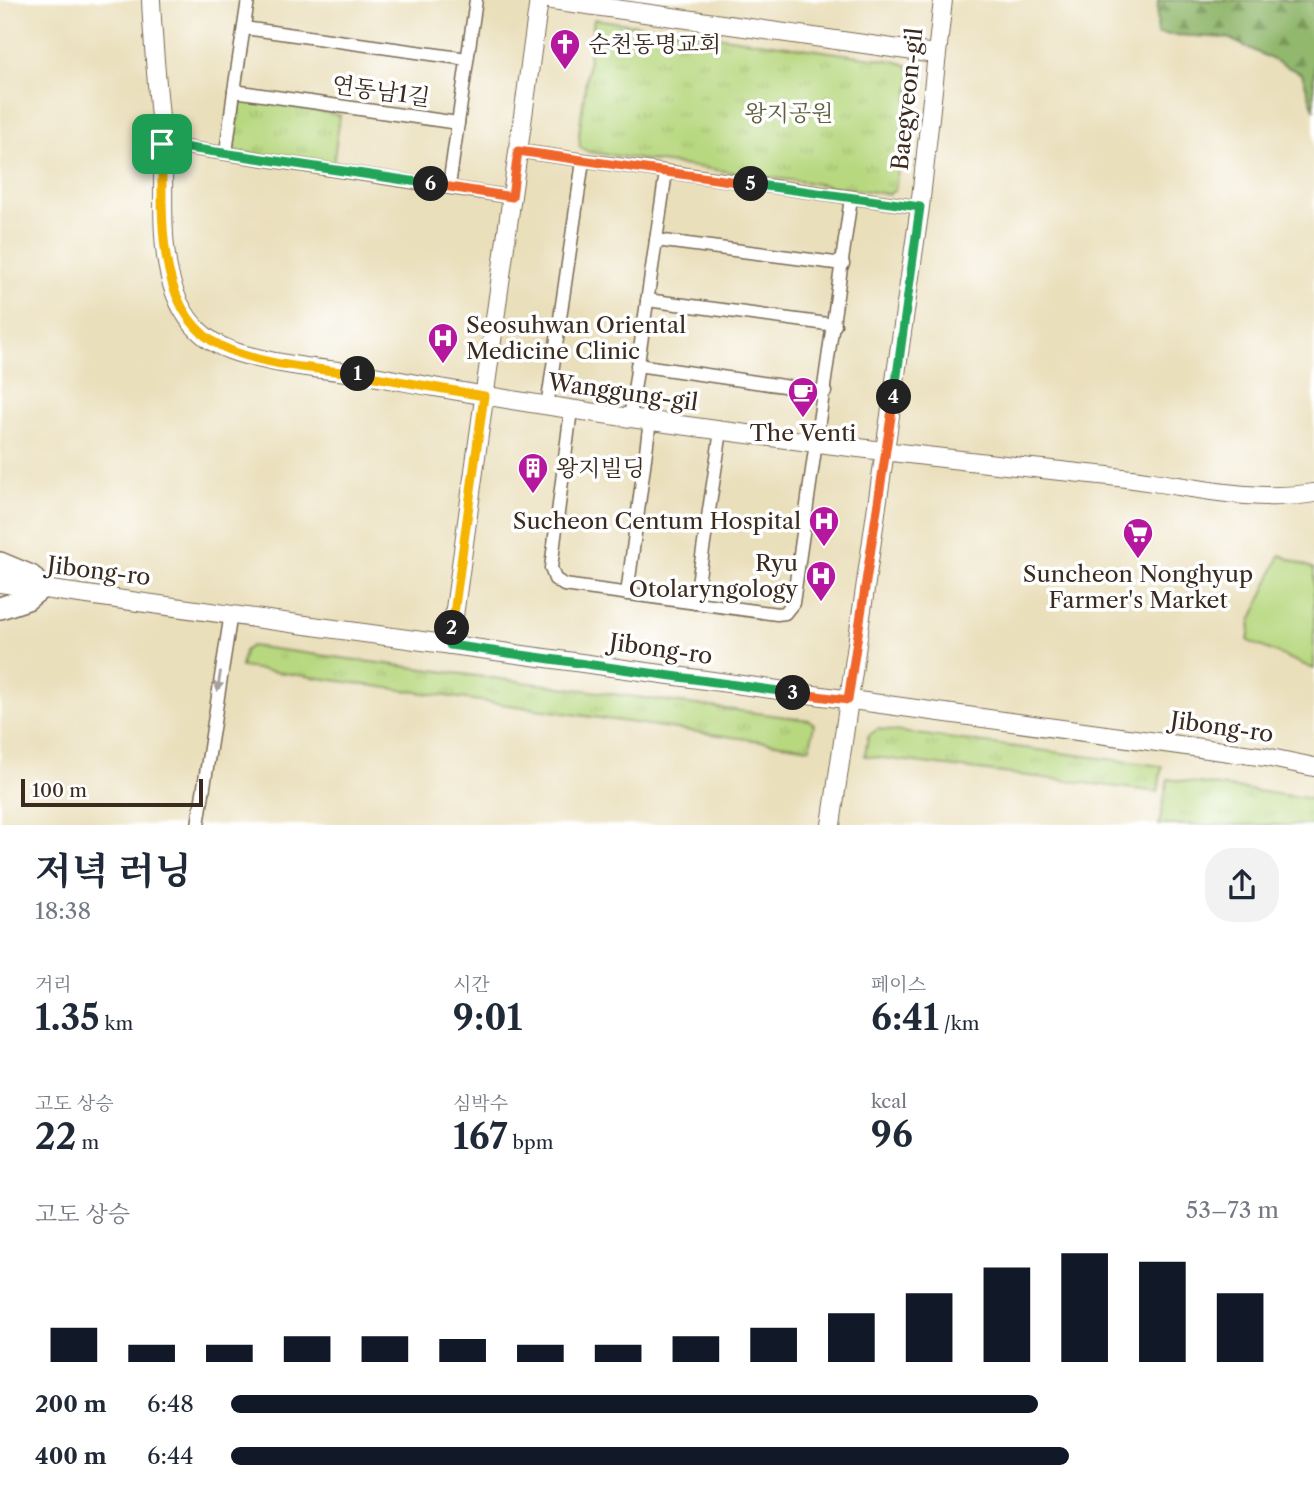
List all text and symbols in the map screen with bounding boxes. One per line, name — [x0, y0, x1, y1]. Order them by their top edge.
street label: Baegyeon-gil — [886, 26, 928, 172]
church icon: 순천동명교회 — [548, 27, 582, 71]
place label: 순천동명교회 — [588, 30, 721, 58]
street label: 연동남1길 — [330, 70, 432, 112]
park label: 왕지공원 — [745, 99, 833, 127]
pin — [132, 114, 192, 174]
icon: arrive — [143, 125, 181, 163]
pin: 6 — [414, 166, 448, 202]
pin: 5 — [734, 166, 768, 202]
text: 6 — [425, 172, 436, 195]
text: 5 — [745, 172, 756, 195]
place label: Seosuhwan Oriental Medicine Clinic — [466, 311, 686, 365]
hospital icon: Seosuhwan Oriental Medicine Clinic — [426, 321, 460, 365]
pin: 1 — [340, 356, 376, 392]
text: 1 — [353, 362, 362, 385]
street label: Wanggung-gil — [545, 367, 700, 416]
cafe icon: The Venti — [786, 375, 820, 419]
pin: 4 — [876, 380, 912, 414]
text: 4 — [888, 385, 899, 408]
place label: The Venti — [750, 419, 856, 447]
building icon: 왕지빌딩 — [516, 451, 550, 495]
place label: 왕지빌딩 — [556, 454, 645, 482]
hospital icon: Sucheon Centum Hospital — [807, 504, 841, 548]
place label: Sucheon Centum Hospital — [513, 507, 801, 535]
supermarket icon: Suncheon Nonghyup Farmer's Market — [1121, 516, 1155, 560]
place label: Ryu Otolaryngology — [629, 549, 798, 603]
street label: Jibong-ro — [43, 550, 152, 591]
hospital icon: Ryu Otolaryngology — [804, 559, 838, 603]
place label: Suncheon Nonghyup Farmer's Market — [1023, 560, 1253, 614]
pin: 2 — [434, 610, 470, 646]
text: 2 — [446, 616, 457, 639]
street label: Jibong-ro — [605, 628, 714, 670]
one-way arrow — [213, 670, 224, 692]
pin: 3 — [776, 676, 810, 710]
text: 3 — [787, 681, 798, 704]
street label: Jibong-ro — [1166, 706, 1275, 748]
scale bar — [21, 776, 203, 808]
text: 100 m — [32, 779, 87, 802]
text: 저녁 러닝 — [35, 847, 191, 894]
button: share — [1205, 848, 1279, 922]
text: 18:38 — [35, 897, 91, 925]
text: 거리 — [35, 973, 72, 996]
text: 시간 — [453, 973, 490, 996]
text: 페이스 — [871, 973, 926, 996]
text: 1.35 — [35, 996, 100, 1039]
text: 9:01 — [453, 996, 522, 1039]
text: 6:41 — [871, 996, 939, 1039]
text: km — [100, 1012, 133, 1035]
text: /km — [939, 1012, 979, 1035]
text: kcal — [871, 1090, 907, 1113]
text: 고도 상승 — [35, 1092, 113, 1115]
text: 심박수 — [453, 1092, 508, 1115]
text: 96 — [871, 1113, 913, 1156]
text: 22 — [35, 1115, 76, 1158]
text: 167 — [453, 1115, 508, 1158]
text: m — [76, 1131, 99, 1154]
text: bpm — [508, 1131, 553, 1154]
text: 53–73 m — [1186, 1196, 1279, 1224]
text: 고도 상승 — [35, 1200, 130, 1228]
text: 200 m — [35, 1390, 107, 1418]
text: 6:48 — [147, 1390, 194, 1418]
text: 400 m — [35, 1442, 107, 1470]
text: 6:44 — [147, 1442, 194, 1470]

